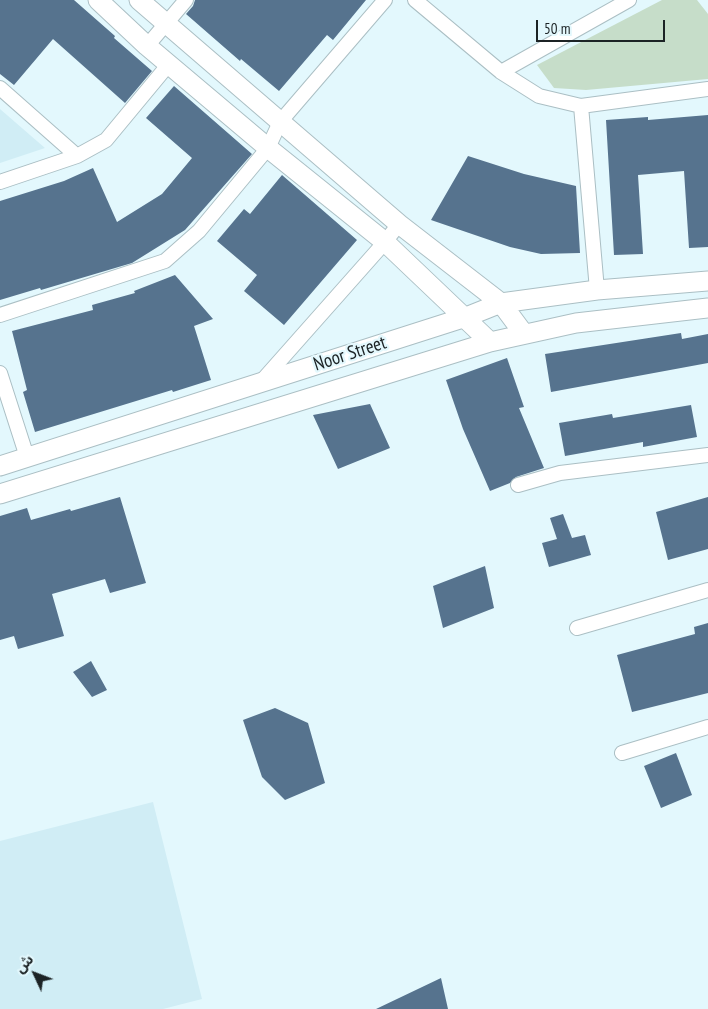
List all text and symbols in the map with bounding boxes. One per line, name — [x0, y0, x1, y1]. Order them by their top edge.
scale bar — [538, 10, 667, 42]
text: 50 m — [544, 19, 570, 38]
street label: Noor Street — [311, 332, 389, 376]
north arrow — [10, 949, 60, 999]
text: ش — [11, 951, 37, 977]

